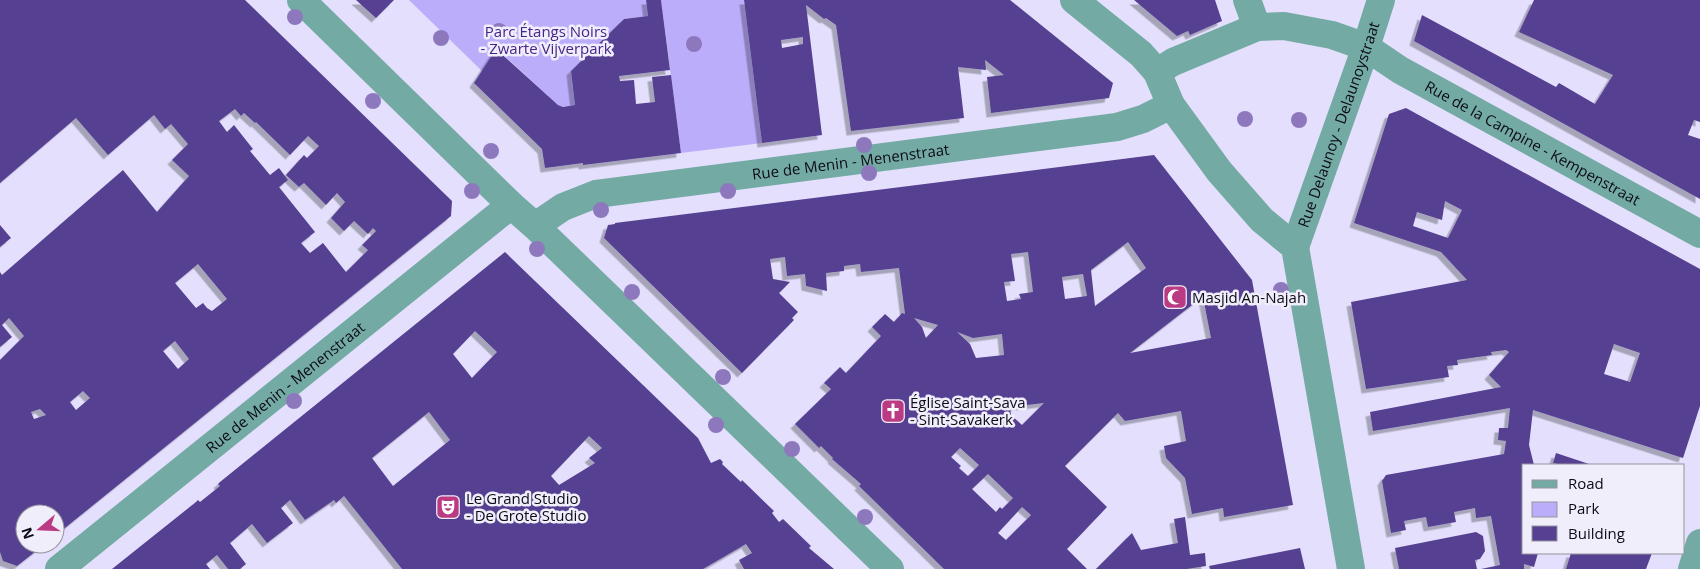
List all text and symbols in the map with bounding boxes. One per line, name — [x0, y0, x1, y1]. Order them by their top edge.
street label: Rue Delaunoy - Delaunoystraat — [1293, 19, 1384, 230]
park label: Parc Étangs Noirs - Zwarte Vijverpark — [480, 21, 612, 58]
street label: Rue de la Campine - Kempenstraat — [1422, 76, 1644, 209]
street label: Rue de Menin - Menenstraat — [751, 139, 950, 184]
mosque icon: Masjid An-Najah — [1162, 284, 1188, 310]
place label: Masjid An-Najah — [1192, 287, 1306, 307]
street label: Rue de Menin - Menenstraat — [201, 317, 368, 457]
place label: Église Saint-Sava - Sint-Savakerk — [910, 392, 1026, 429]
church icon: Église Saint-Sava - Sint-Savakerk — [880, 398, 906, 424]
legend — [1522, 464, 1685, 554]
text: Road — [1568, 473, 1604, 493]
place label: Le Grand Studio - De Grote Studio — [466, 488, 586, 525]
theatre icon: Le Grand Studio - De Grote Studio — [435, 494, 461, 520]
text: Park — [1568, 498, 1599, 518]
north arrow — [15, 504, 65, 554]
text: Building — [1568, 523, 1625, 543]
text: N — [16, 525, 38, 542]

